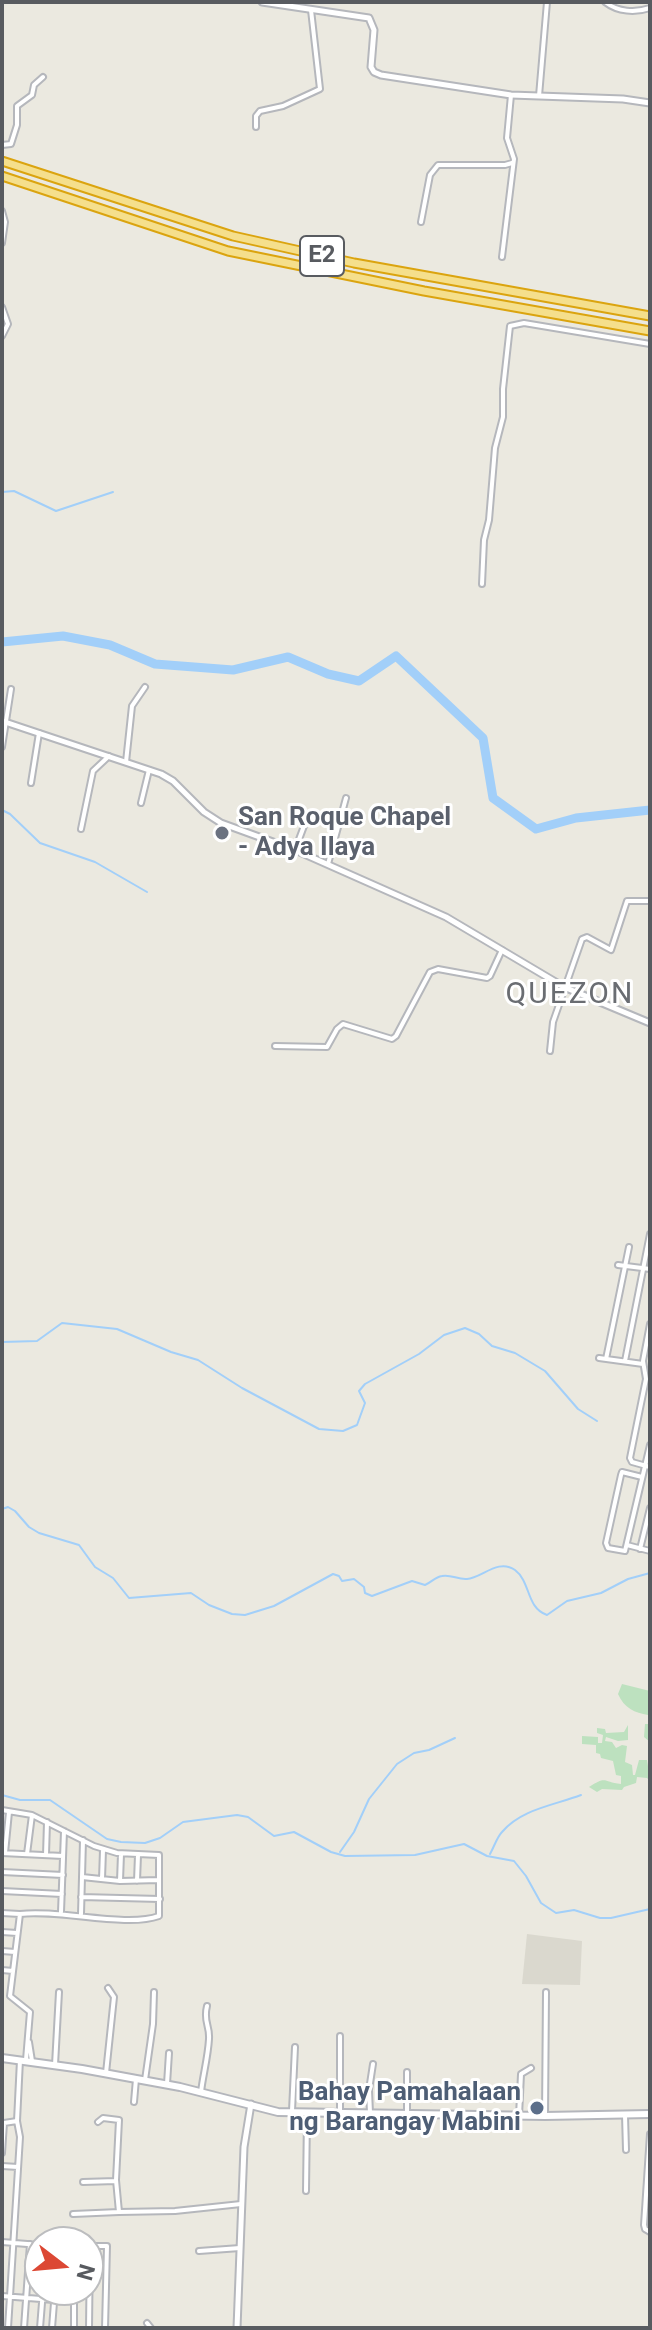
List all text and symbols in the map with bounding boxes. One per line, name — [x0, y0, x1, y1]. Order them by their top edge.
road number: E2 — [300, 236, 344, 276]
place label: San Roque Chapel - Adya Ilaya — [238, 802, 451, 864]
marker: San Roque Chapel - Adya Ilaya — [213, 824, 231, 842]
district label: QUEZON — [506, 977, 634, 1013]
place label: Bahay Pamahalaan ng Barangay Mabini — [289, 2077, 521, 2138]
marker: Bahay Pamahalaan ng Barangay Mabini — [528, 2099, 546, 2117]
north arrow — [24, 2226, 104, 2306]
text: N — [71, 2261, 100, 2283]

